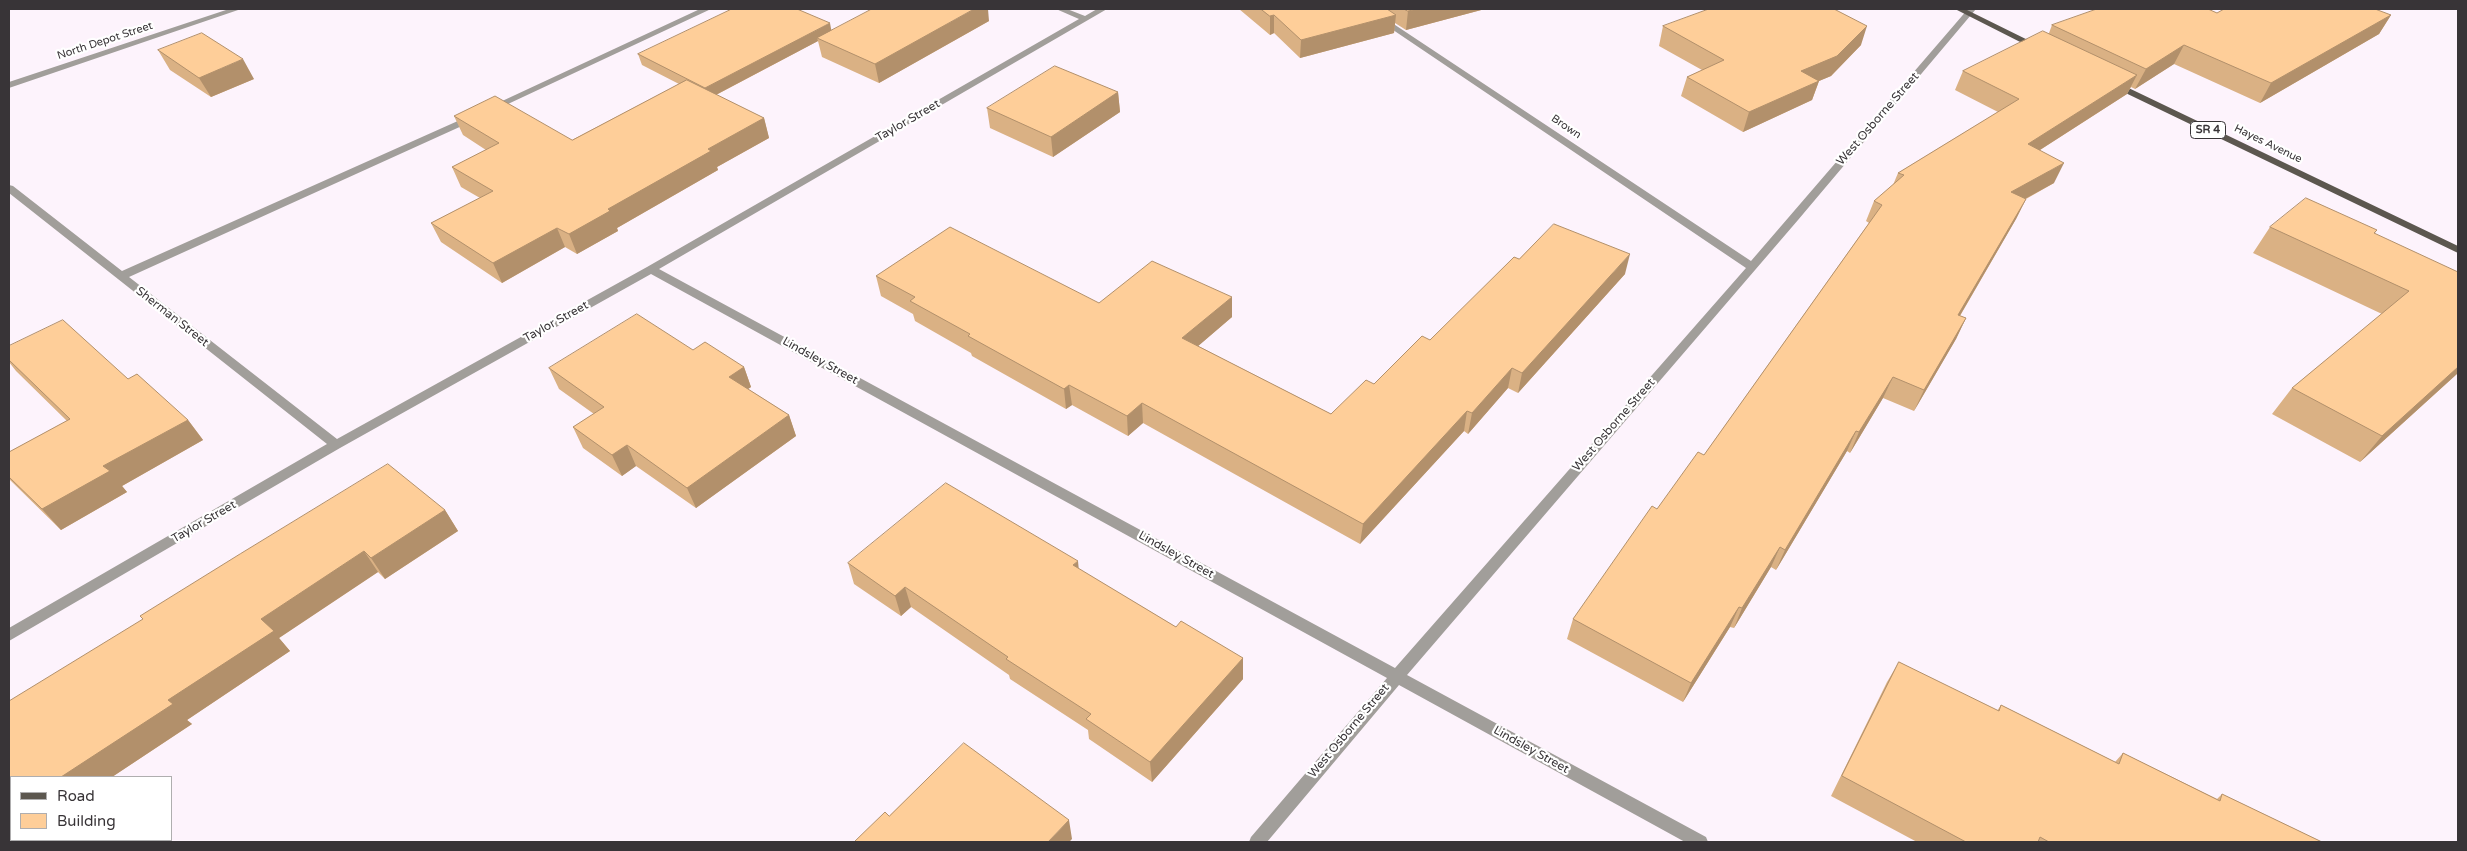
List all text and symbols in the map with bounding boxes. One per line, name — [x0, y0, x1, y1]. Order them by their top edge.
street label: North Depot Street — [56, 19, 154, 63]
street label: West Osborne Street — [1834, 70, 1922, 168]
street label: Taylor Street — [873, 97, 943, 145]
street label: Brown — [1548, 112, 1584, 142]
road number: SR 4 — [2190, 122, 2226, 138]
street label: Hayes Avenue — [2232, 122, 2304, 166]
street label: Sherman Street — [133, 284, 211, 350]
street label: Taylor Street — [521, 298, 591, 346]
street label: Lindsley Street — [780, 334, 860, 388]
street label: West Osborne Street — [1570, 376, 1658, 474]
street label: Taylor Street — [169, 498, 239, 546]
street label: Lindsley Street — [1136, 528, 1216, 582]
street label: West Osborne Street — [1305, 681, 1393, 781]
street label: Lindsley Street — [1491, 723, 1571, 777]
legend — [10, 776, 172, 841]
text: Road — [57, 787, 95, 805]
text: Building — [57, 812, 116, 830]

